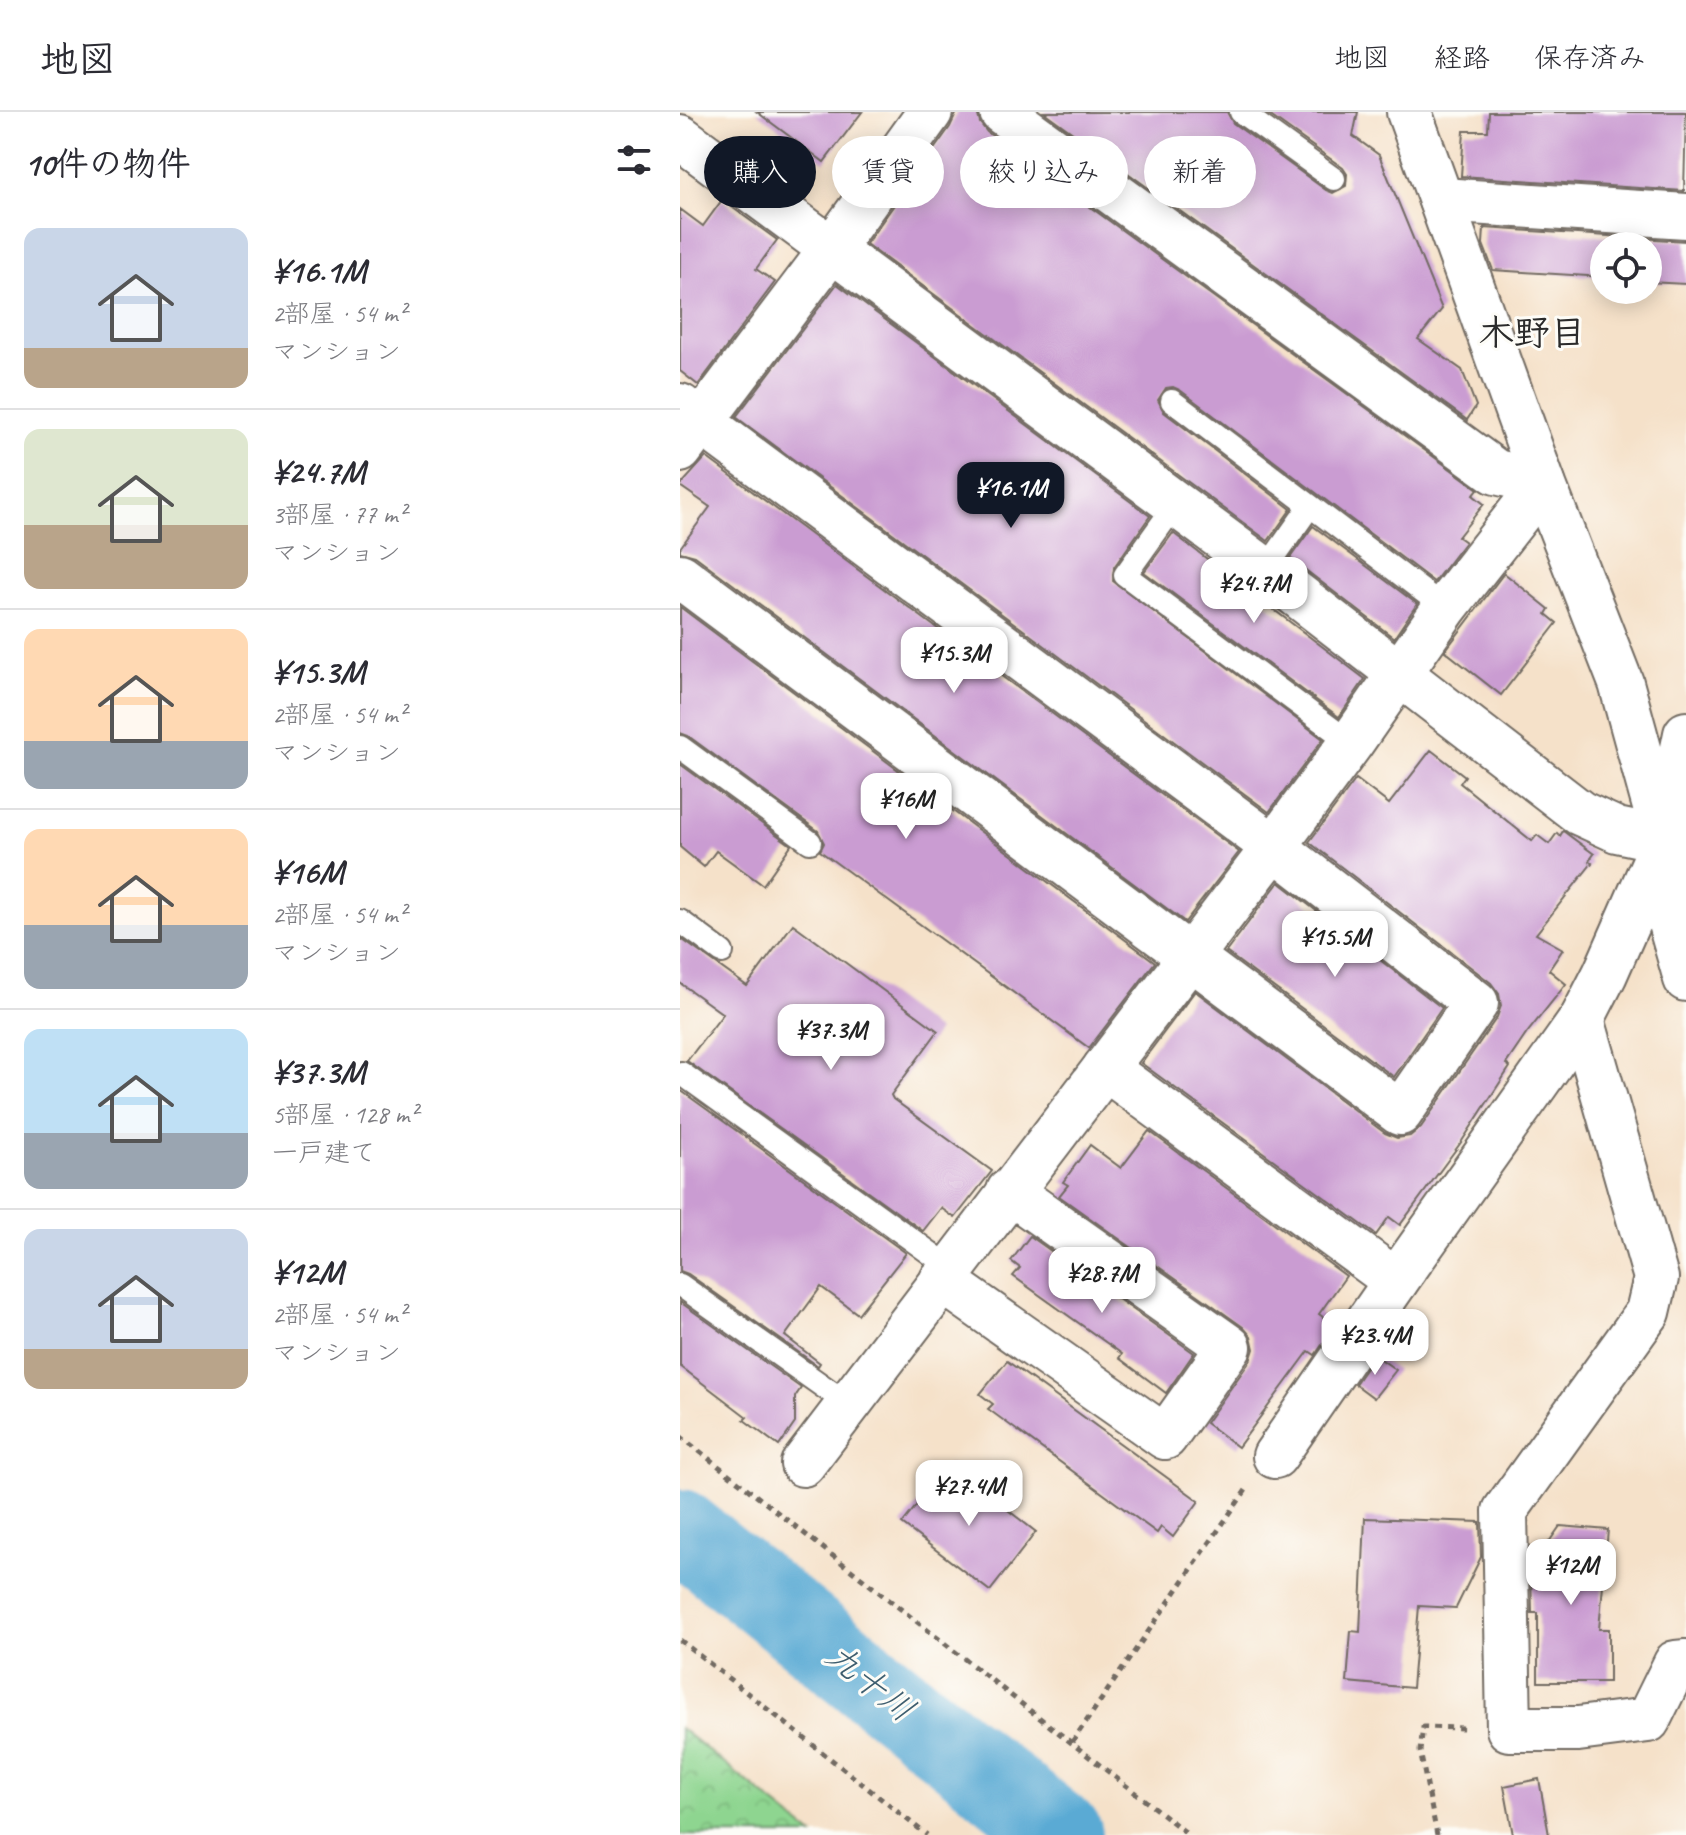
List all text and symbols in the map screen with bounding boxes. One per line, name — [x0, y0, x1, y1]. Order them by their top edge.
text: 地図 — [40, 36, 116, 83]
text: 地図 — [1334, 40, 1390, 75]
text: 経路 — [1434, 40, 1490, 75]
text: 保存済み — [1534, 40, 1646, 75]
chip: 購入 — [704, 136, 816, 208]
chip: 賃貸 — [832, 136, 944, 208]
chip: 絞り込み — [960, 136, 1128, 208]
chip: 新着 — [1144, 136, 1256, 208]
icon: filters — [612, 138, 656, 182]
text: 10件の物件 — [24, 142, 191, 185]
map controls — [1590, 232, 1662, 304]
button: locate — [1590, 232, 1662, 304]
text: ¥16.1M — [272, 249, 365, 292]
icon: home — [88, 260, 184, 356]
text: 2部屋 · 54 m² — [272, 297, 406, 330]
district label: 木野目 — [1478, 310, 1586, 356]
text: マンション — [272, 335, 401, 368]
text: ¥24.7M — [272, 450, 365, 493]
icon: home — [88, 461, 184, 557]
pin: ¥16.1M — [946, 462, 1076, 530]
text: ¥16.1M — [975, 471, 1047, 504]
text: 3部屋 · 77 m² — [272, 498, 406, 531]
text: マンション — [272, 536, 401, 569]
pin: ¥24.7M — [1189, 557, 1319, 625]
text: ¥24.7M — [1219, 566, 1289, 599]
pin: ¥15.3M — [889, 627, 1019, 695]
text: ¥15.3M — [919, 636, 989, 669]
text: ¥15.3M — [272, 650, 364, 693]
icon: home — [88, 661, 184, 757]
text: 2部屋 · 54 m² — [272, 698, 406, 731]
text: マンション — [272, 736, 401, 769]
pin: ¥16M — [859, 773, 953, 841]
text: ¥16M — [879, 782, 933, 815]
text: ¥16M — [272, 850, 343, 893]
icon: home — [88, 861, 184, 957]
text: 2部屋 · 54 m² — [272, 898, 406, 931]
pin: ¥15.5M — [1270, 911, 1400, 979]
text: ¥15.5M — [1300, 920, 1370, 953]
text: マンション — [272, 936, 401, 969]
pin: ¥37.3M — [766, 1004, 896, 1072]
text: ¥37.3M — [796, 1013, 866, 1046]
text: ¥37.3M — [272, 1050, 365, 1093]
icon: home — [88, 1061, 184, 1157]
text: 5部屋 · 128 m² — [272, 1098, 417, 1131]
text: 一戸建て — [272, 1136, 376, 1169]
pin: ¥28.7M — [1037, 1247, 1167, 1315]
text: ¥12M — [272, 1250, 343, 1293]
text: ¥28.7M — [1067, 1256, 1137, 1289]
icon: home — [88, 1261, 184, 1357]
text: 2部屋 · 54 m² — [272, 1298, 406, 1331]
pin: ¥23.4M — [1310, 1309, 1440, 1377]
text: ¥23.4M — [1340, 1318, 1410, 1351]
text: マンション — [272, 1336, 401, 1369]
pin: ¥27.4M — [904, 1460, 1034, 1528]
text: ¥27.4M — [934, 1469, 1004, 1502]
pin: ¥12M — [1524, 1539, 1618, 1607]
text: ¥12M — [1544, 1548, 1598, 1581]
water label: 九十川 — [818, 1634, 924, 1731]

